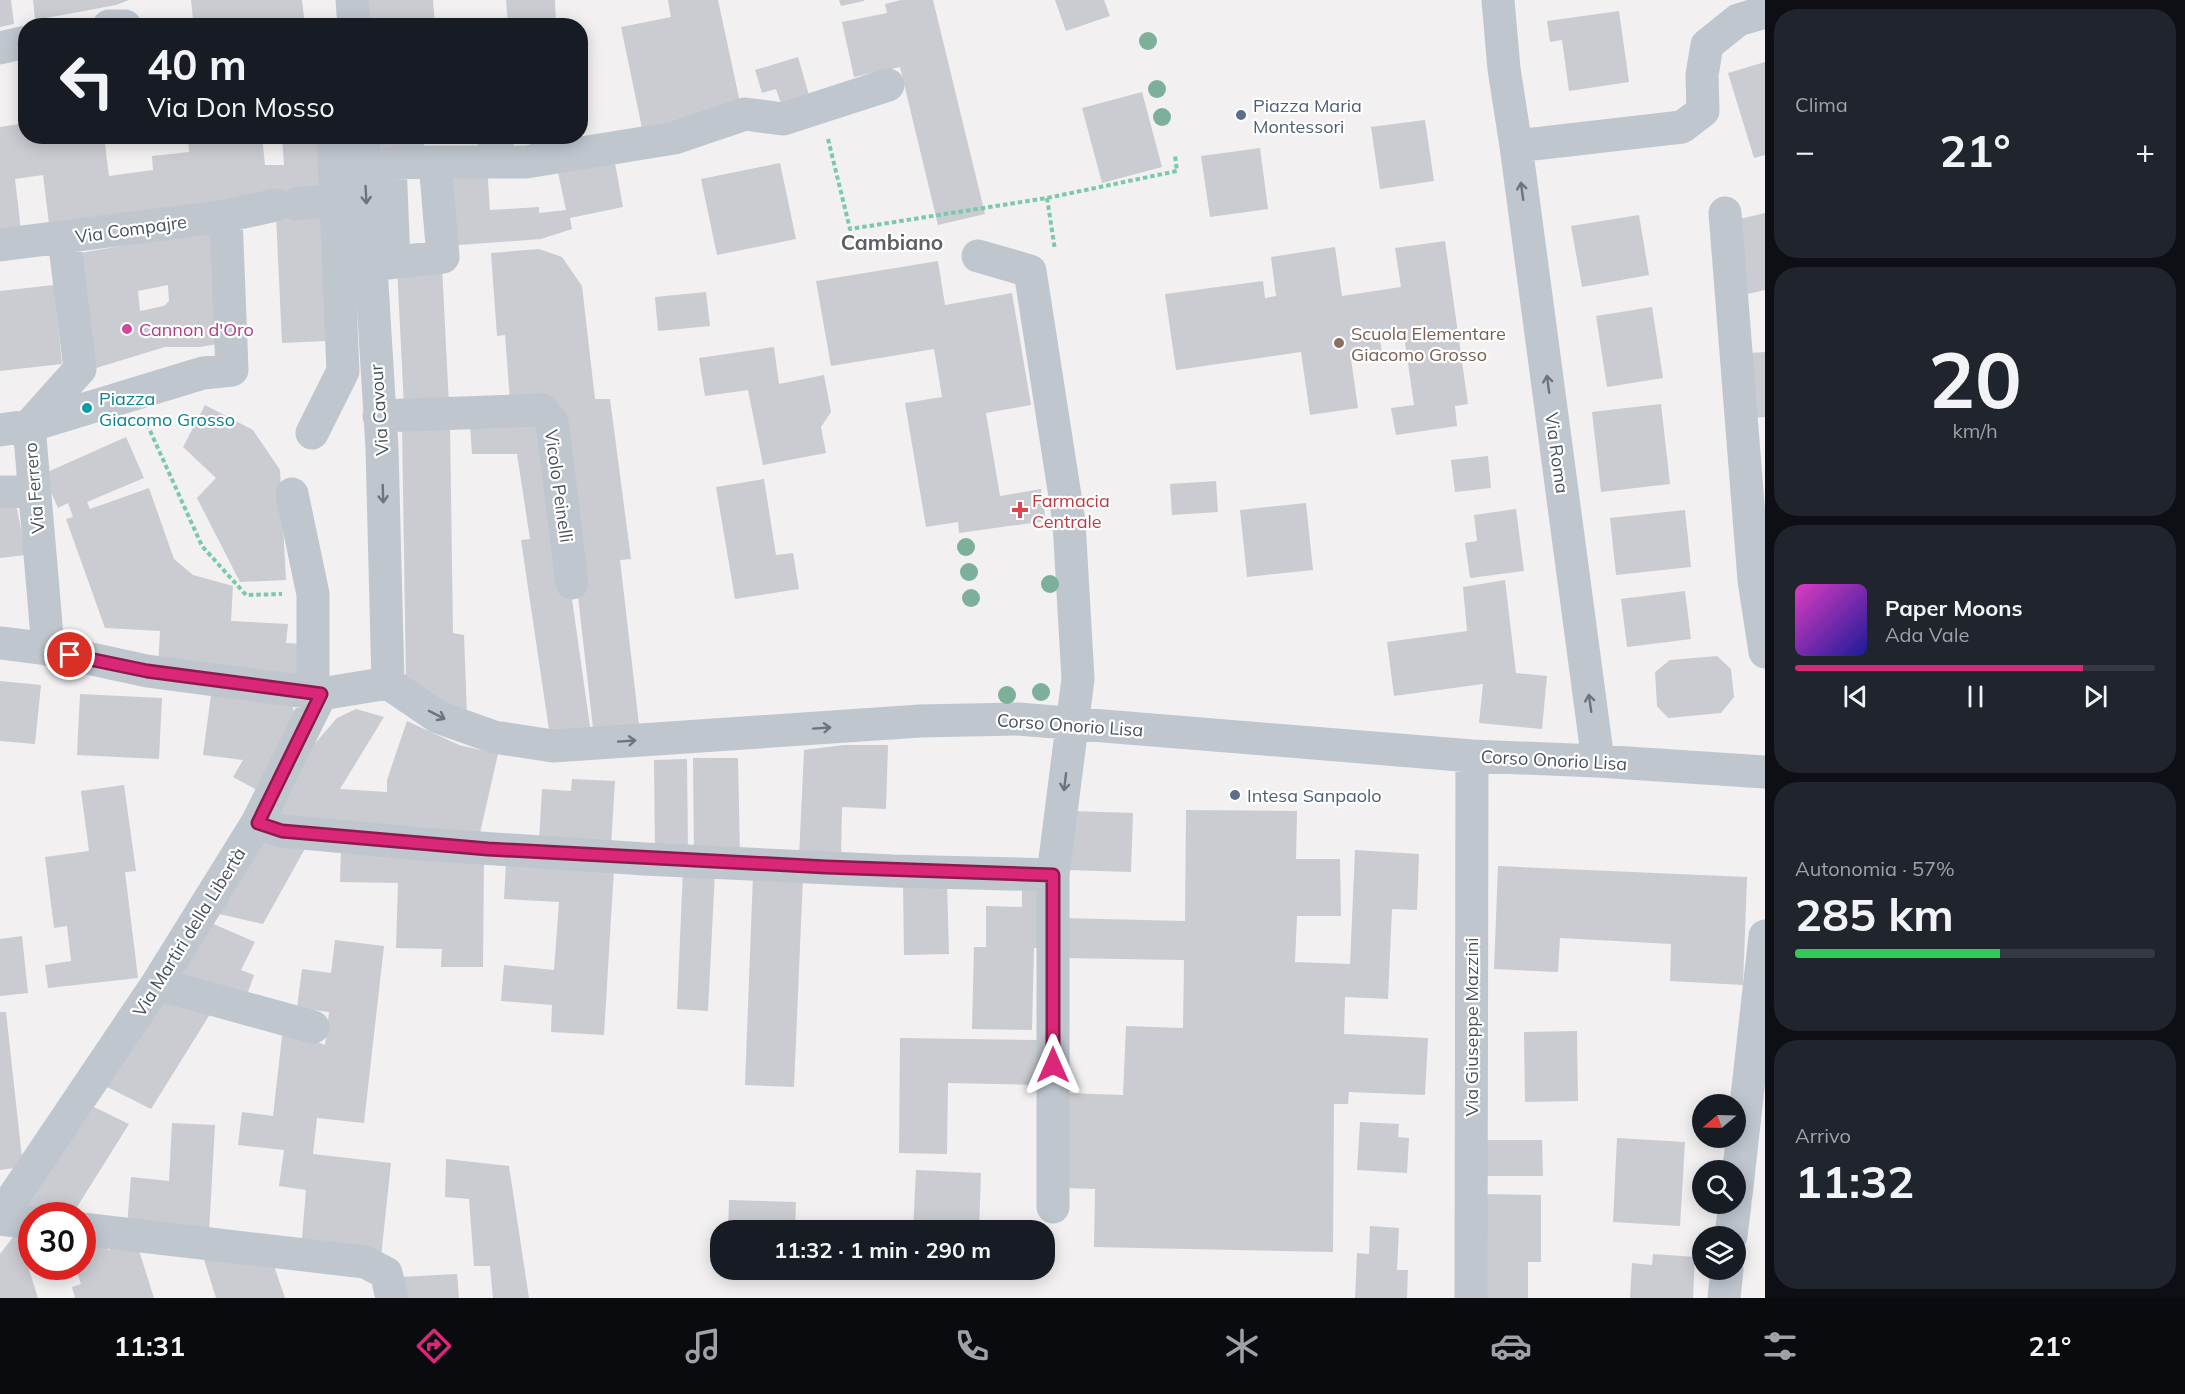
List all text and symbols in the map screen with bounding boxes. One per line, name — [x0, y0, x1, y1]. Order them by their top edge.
text: 40 m — [147, 38, 247, 91]
icon: left — [48, 42, 126, 120]
text: Via Don Mosso — [147, 90, 335, 124]
text: Clima — [1795, 92, 1848, 117]
place label: Piazza Maria Montessori — [1253, 94, 1362, 138]
marker: Piazza Maria Montessori — [1234, 108, 1248, 122]
text: 21° — [1939, 122, 2011, 178]
text: − — [1795, 130, 1815, 171]
text: + — [2135, 130, 2155, 171]
one-way arrow — [1517, 182, 1528, 202]
one-way arrow — [361, 184, 372, 204]
street label: Via Compajre — [74, 210, 188, 248]
district label: Cambiano — [841, 229, 943, 255]
place label: Cannon d'Oro — [139, 318, 254, 341]
marker: Cannon d'Oro — [120, 322, 134, 336]
place label: Scuola Elementare Giacomo Grosso — [1351, 322, 1506, 366]
text: 20 — [1928, 330, 2022, 428]
marker: Scuola Elementare Giacomo Grosso — [1332, 336, 1346, 350]
street label: Via Cavour — [364, 363, 394, 457]
one-way arrow — [1542, 375, 1553, 395]
place label: Piazza Giacomo Grosso — [99, 387, 235, 431]
marker: Piazza Giacomo Grosso — [80, 401, 94, 415]
street label: Via Roma — [1540, 411, 1574, 495]
text: km/h — [1952, 418, 1998, 443]
street label: Vicolo Peinelli — [540, 428, 578, 544]
street label: Via Ferrero — [19, 441, 49, 535]
one-way arrow — [377, 484, 389, 504]
place label: Farmacia Centrale — [1032, 489, 1110, 533]
marker: Farmacia Centrale — [1013, 503, 1027, 517]
text: Paper Moons — [1885, 594, 2023, 622]
text: Ada Vale — [1885, 622, 1969, 647]
pin — [44, 629, 95, 680]
icon: arrive — [53, 638, 86, 671]
icon: previous — [1839, 680, 1872, 713]
icon: pause — [1959, 680, 1992, 713]
icon: next — [2079, 680, 2112, 713]
one-way arrow — [1584, 693, 1595, 713]
street label: Corso Onorio Lisa — [996, 708, 1144, 742]
one-way arrow — [428, 710, 446, 721]
one-way arrow — [811, 722, 831, 733]
one-way arrow — [617, 735, 637, 746]
street label: Corso Onorio Lisa — [1480, 745, 1628, 775]
one-way arrow — [1059, 771, 1070, 791]
place label: Intesa Sanpaolo — [1247, 784, 1382, 807]
marker: Intesa Sanpaolo — [1228, 788, 1242, 802]
street label: Via Martiri della Libertà — [128, 843, 250, 1021]
text: Autonomia · 57% — [1795, 856, 1955, 881]
text: 285 km — [1795, 886, 1954, 942]
street label: Via Giuseppe Mazzini — [1460, 937, 1483, 1117]
position arrow — [1021, 1033, 1085, 1097]
north arrow — [1692, 1094, 1746, 1148]
map controls — [1692, 1094, 1746, 1280]
text: Arrivo — [1795, 1123, 1851, 1148]
text: 11:32 — [1795, 1153, 1914, 1209]
button: search — [1692, 1160, 1746, 1214]
speed limit sign: 30 — [18, 1202, 96, 1280]
button: layers — [1692, 1226, 1746, 1280]
text: 11:32 · 1 min · 290 m — [774, 1236, 991, 1264]
icon: directions — [413, 1325, 455, 1367]
icon: music — [682, 1325, 724, 1367]
icon: phone — [951, 1325, 993, 1367]
icon: climate — [1221, 1325, 1263, 1367]
icon: car — [1490, 1325, 1532, 1367]
icon: filters — [1759, 1325, 1801, 1367]
text: 11:31 — [114, 1329, 185, 1363]
text: 21° — [2029, 1329, 2071, 1363]

